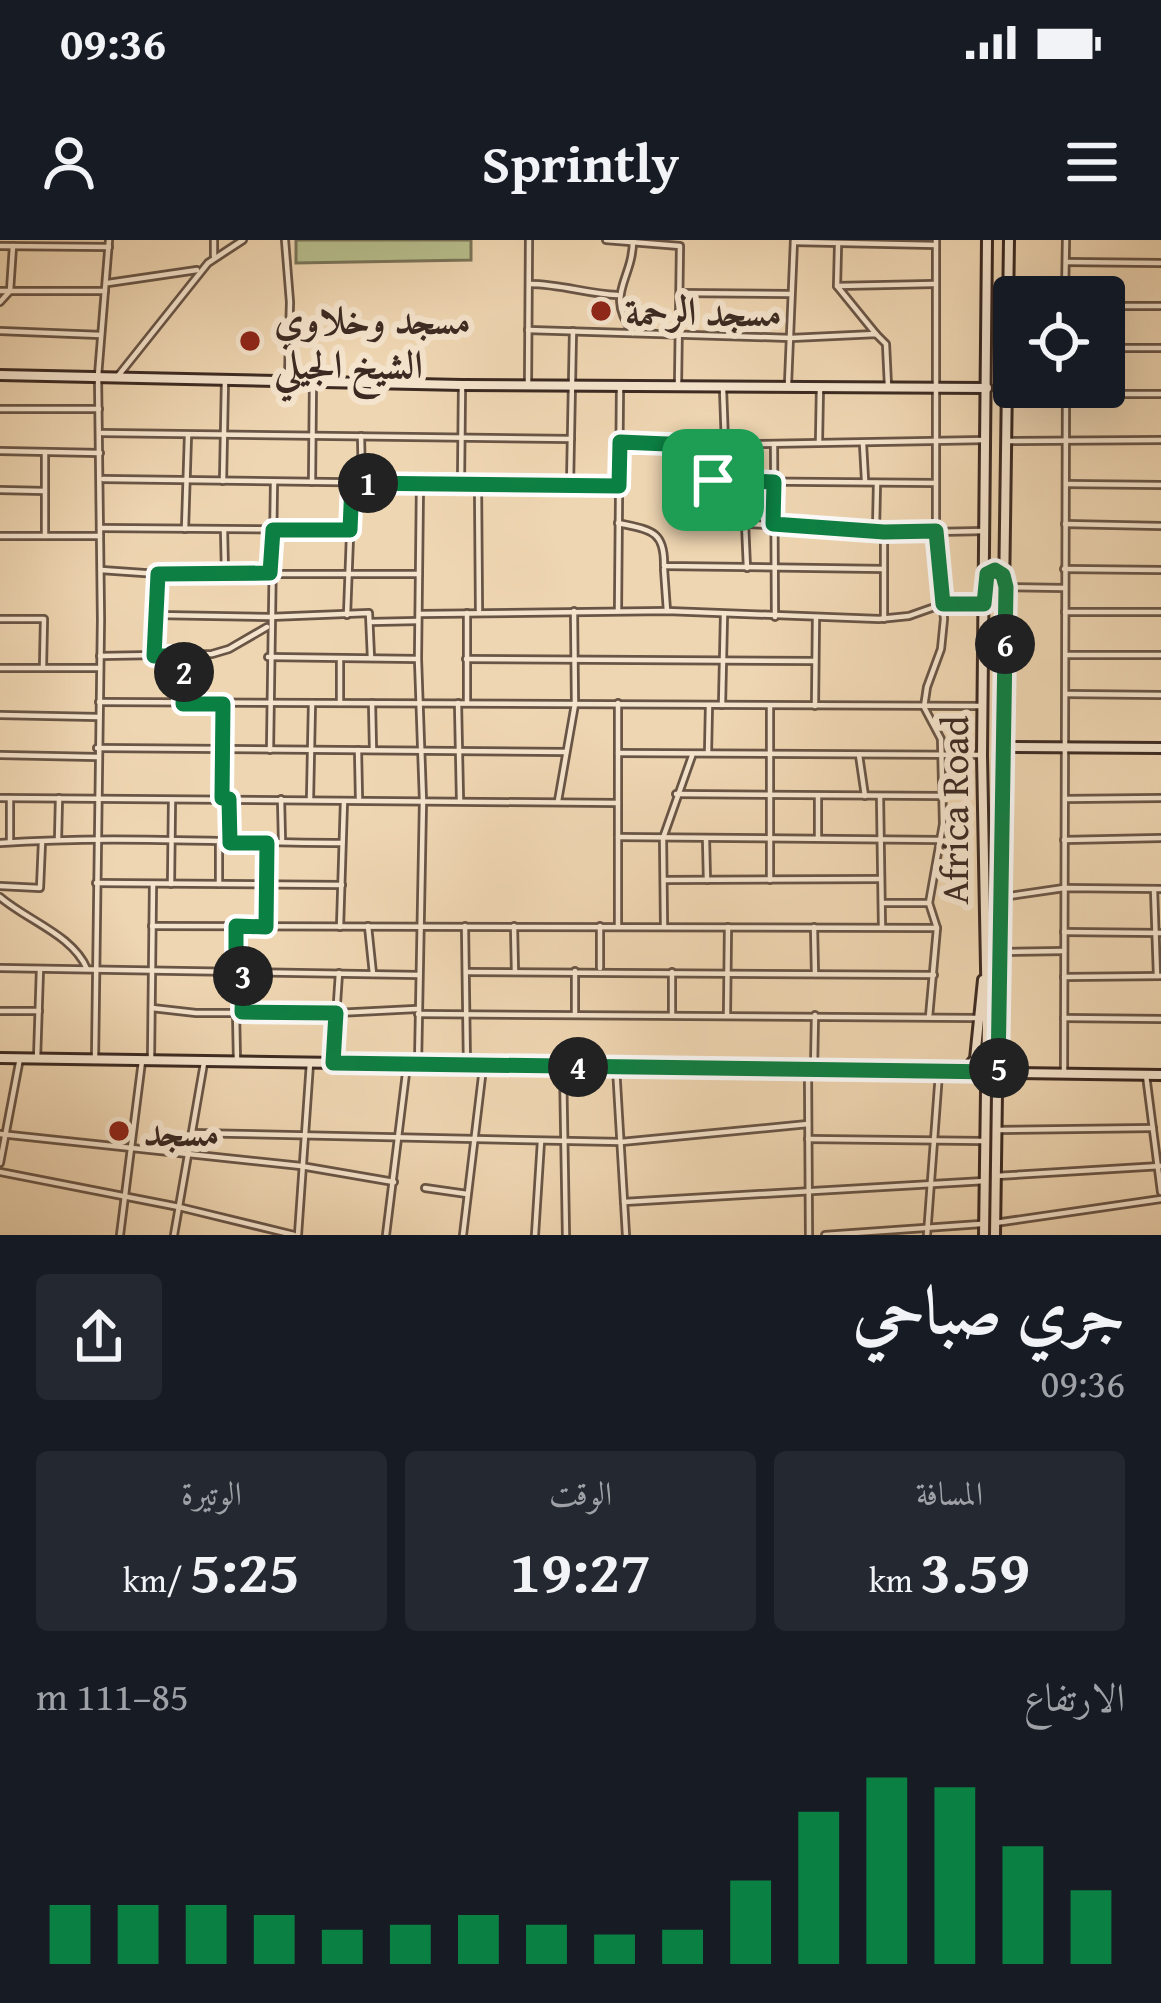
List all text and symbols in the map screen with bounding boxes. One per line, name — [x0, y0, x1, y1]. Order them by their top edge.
text: 09:36 — [60, 10, 166, 75]
text: Sprintly — [482, 123, 679, 202]
icon: person — [36, 129, 102, 195]
icon: menu — [1059, 129, 1125, 195]
map controls — [993, 276, 1125, 408]
button: locate — [993, 276, 1125, 408]
place label: مسجد الرحمة — [625, 282, 782, 339]
place label: مسجد وخلاوي الشيخ الجيلي — [273, 290, 471, 402]
marker: مسجد الرحمة — [588, 298, 614, 324]
marker: مسجد وخلاوي الشيخ الجيلي — [237, 328, 263, 354]
pin — [662, 429, 764, 531]
icon: arrive — [680, 447, 746, 513]
pin: 1 — [338, 453, 398, 513]
text: 1 — [359, 459, 377, 507]
pin: 6 — [975, 614, 1035, 674]
text: 6 — [996, 620, 1014, 668]
pin: 2 — [154, 642, 214, 702]
text: 2 — [175, 648, 193, 696]
street label: Africa Road — [925, 715, 982, 905]
pin: 3 — [213, 946, 273, 1006]
text: 3 — [234, 952, 252, 1000]
pin: 4 — [548, 1037, 608, 1097]
pin: 5 — [969, 1038, 1029, 1098]
text: 4 — [569, 1043, 587, 1091]
text: 5 — [990, 1044, 1008, 1092]
place label: مسجد — [143, 1102, 220, 1159]
marker: مسجد — [106, 1118, 132, 1144]
text: جري صباحي — [853, 1260, 1125, 1357]
button: share — [36, 1274, 162, 1400]
text: 09:36 — [1040, 1354, 1125, 1411]
text: الوتيرة — [181, 1469, 242, 1517]
text: الوقت — [549, 1469, 612, 1517]
text: المسافة — [916, 1469, 983, 1517]
text: 5:25 — [190, 1526, 300, 1614]
text: 19:27 — [510, 1526, 651, 1614]
text: 3.59 — [920, 1526, 1030, 1614]
text: /km — [123, 1556, 190, 1604]
text: km — [869, 1556, 920, 1604]
text: 85–111 m — [36, 1667, 189, 1724]
text: الارتفاع — [1024, 1668, 1125, 1725]

